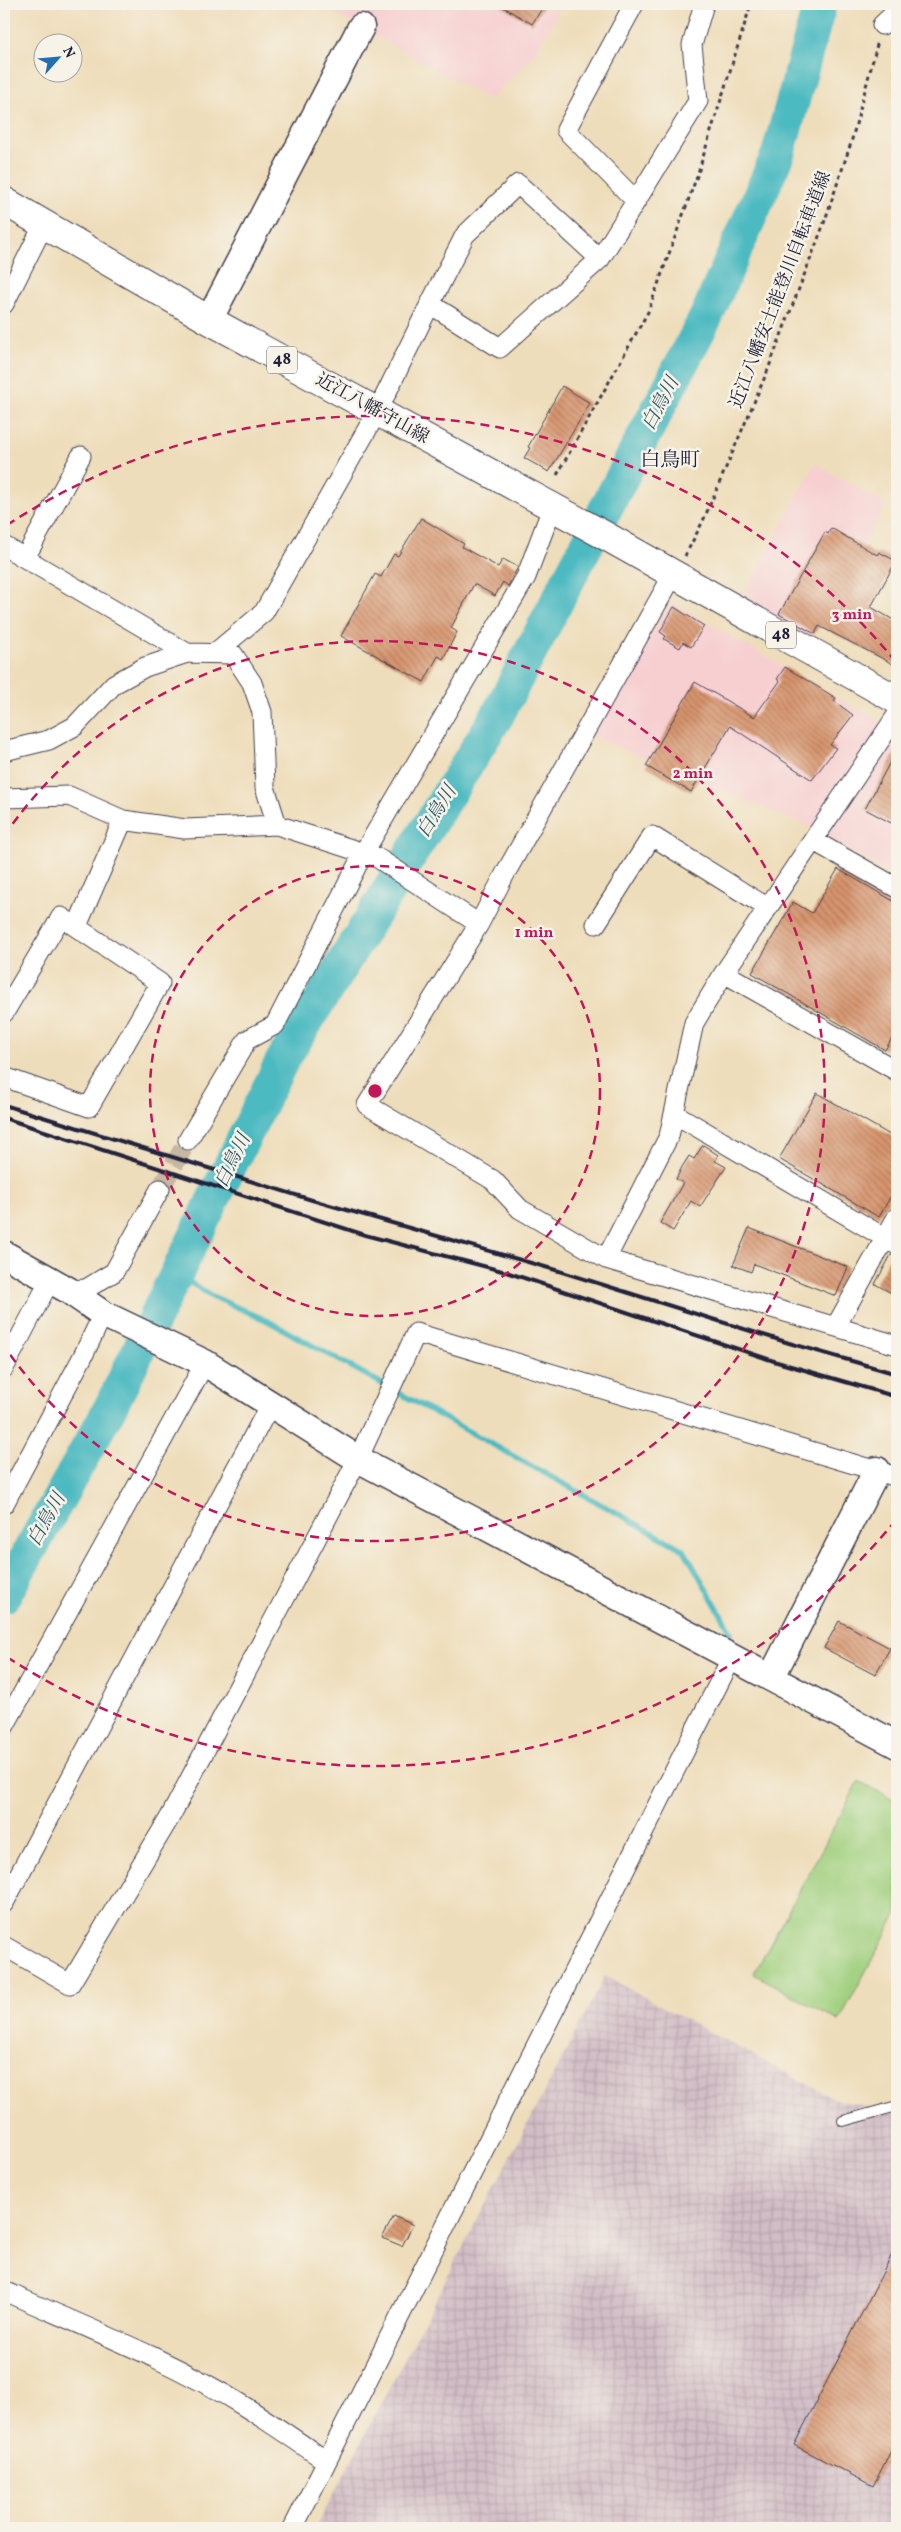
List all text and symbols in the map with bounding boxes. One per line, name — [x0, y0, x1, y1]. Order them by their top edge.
north arrow — [32, 32, 82, 82]
text: N — [57, 44, 79, 62]
street label: 近江八幡安土能登川自転車道線 — [724, 168, 838, 412]
road number: 48 — [267, 346, 297, 374]
street label: 近江八幡守山線 — [311, 368, 433, 450]
water label: 白鳥川 — [636, 371, 687, 435]
district label: 白鳥町 — [640, 447, 700, 475]
text: 3 min — [832, 605, 872, 626]
road number: 48 — [766, 622, 796, 648]
text: 2 min — [673, 764, 713, 785]
water label: 白鳥川 — [411, 779, 464, 843]
text: 1 min — [515, 923, 553, 944]
centre of rings — [366, 1082, 384, 1100]
water label: 白鳥川 — [209, 1128, 258, 1192]
water label: 白鳥川 — [22, 1487, 73, 1551]

